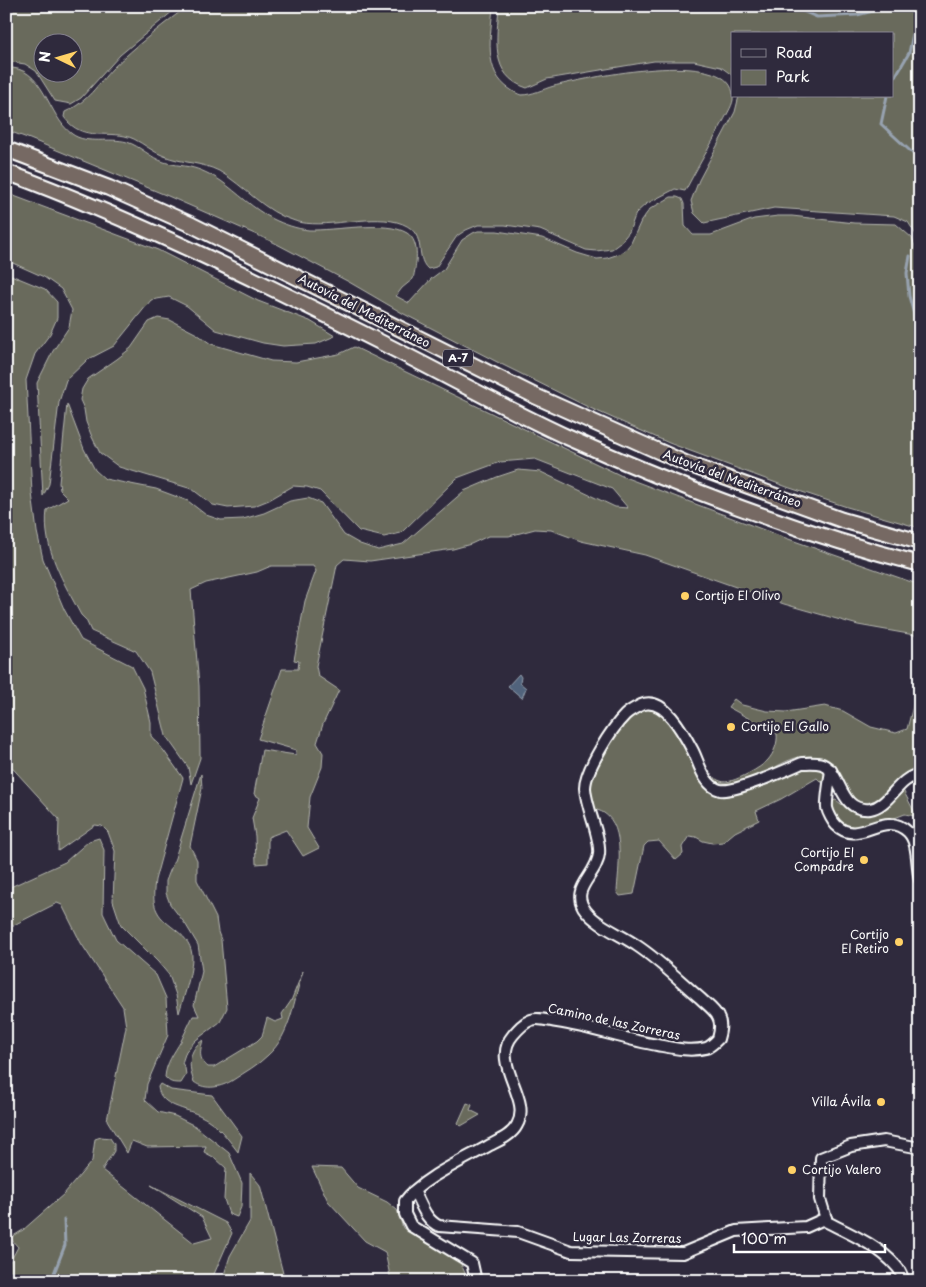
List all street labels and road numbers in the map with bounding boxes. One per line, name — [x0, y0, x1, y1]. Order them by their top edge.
street label: Autovía del Mediterráneo — [295, 269, 434, 351]
road number: A-7 — [443, 349, 473, 366]
street label: Autovía del Mediterráneo — [661, 445, 804, 512]
street label: Camino de las Zorreras — [546, 998, 682, 1044]
street label: Lugar Las Zorreras — [573, 1227, 682, 1247]

